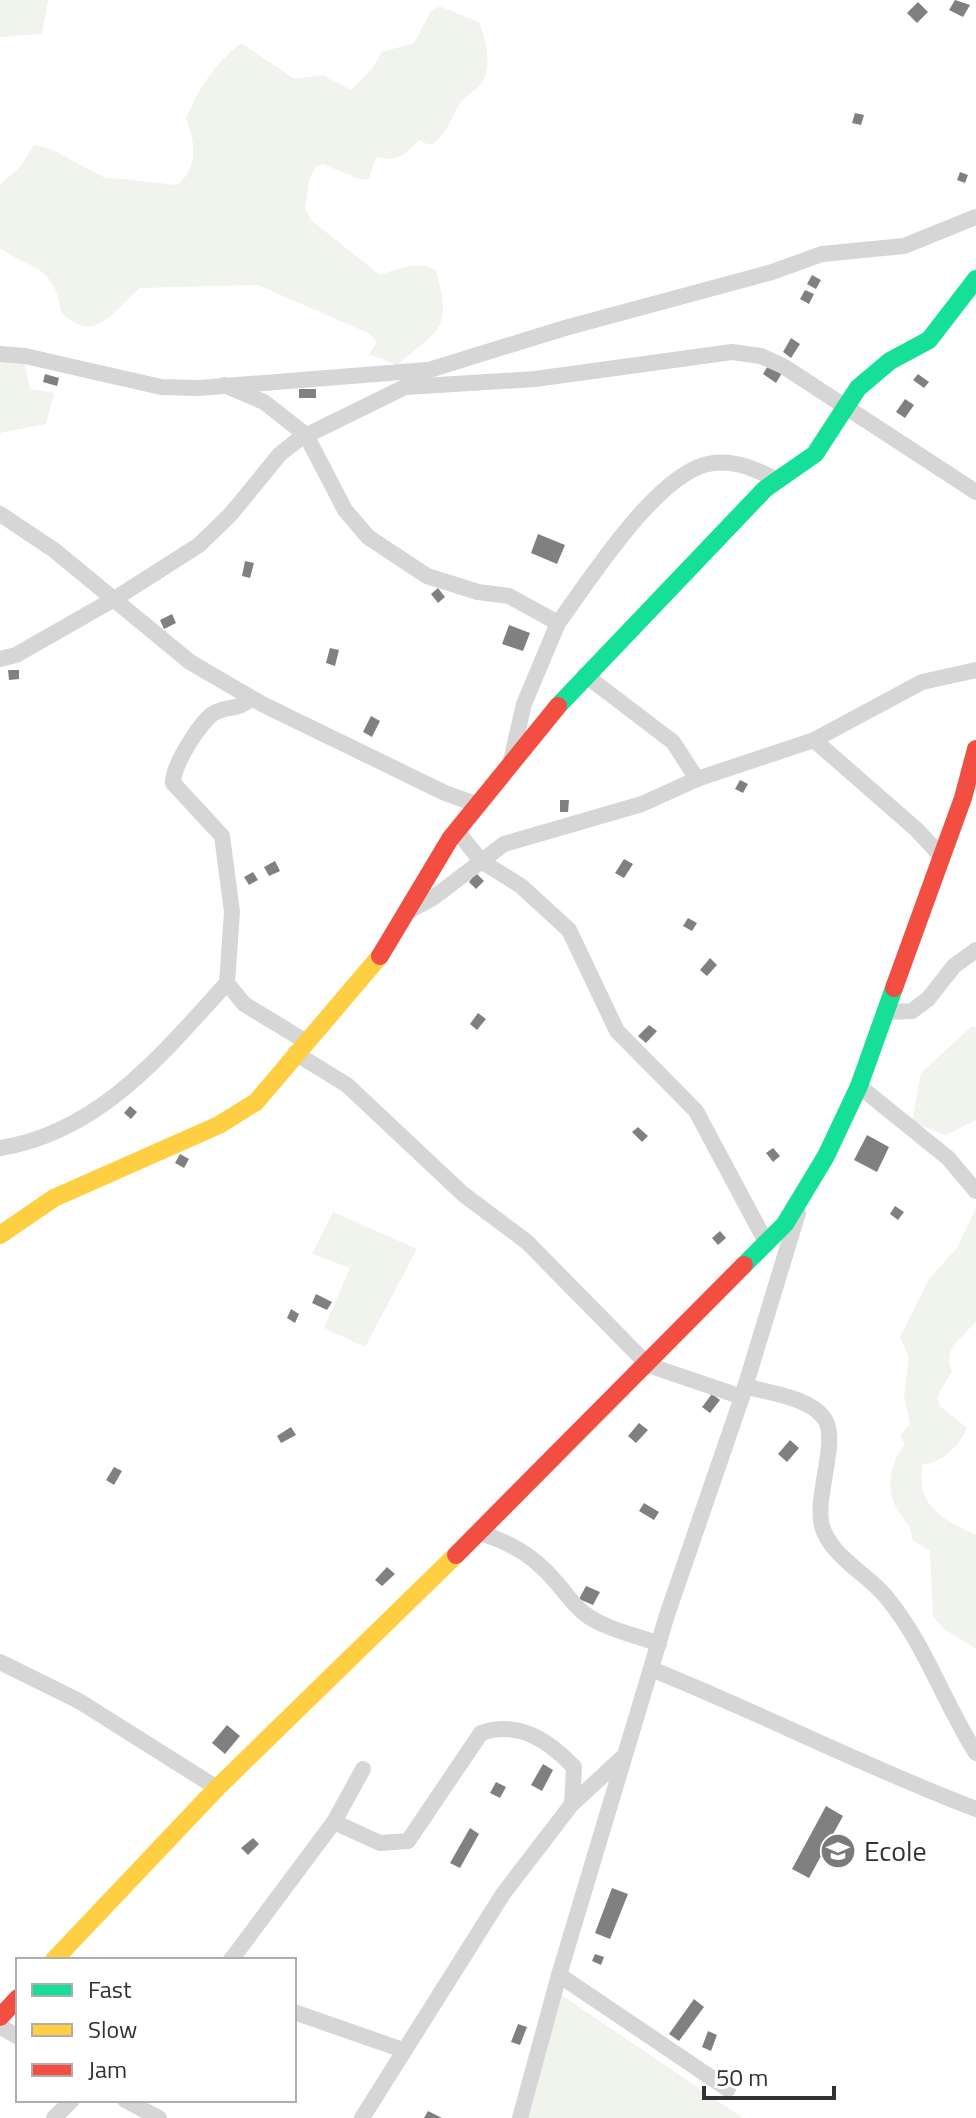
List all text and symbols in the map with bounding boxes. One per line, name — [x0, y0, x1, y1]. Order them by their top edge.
place label: Ecole — [864, 1829, 927, 1872]
school or university icon: Ecole — [819, 1832, 857, 1870]
legend — [16, 1958, 296, 2102]
text: Fast — [88, 1971, 132, 2007]
text: Slow — [88, 2011, 137, 2047]
scale bar — [704, 2050, 834, 2100]
text: Jam — [88, 2051, 127, 2087]
text: 50 m — [716, 2059, 768, 2095]

